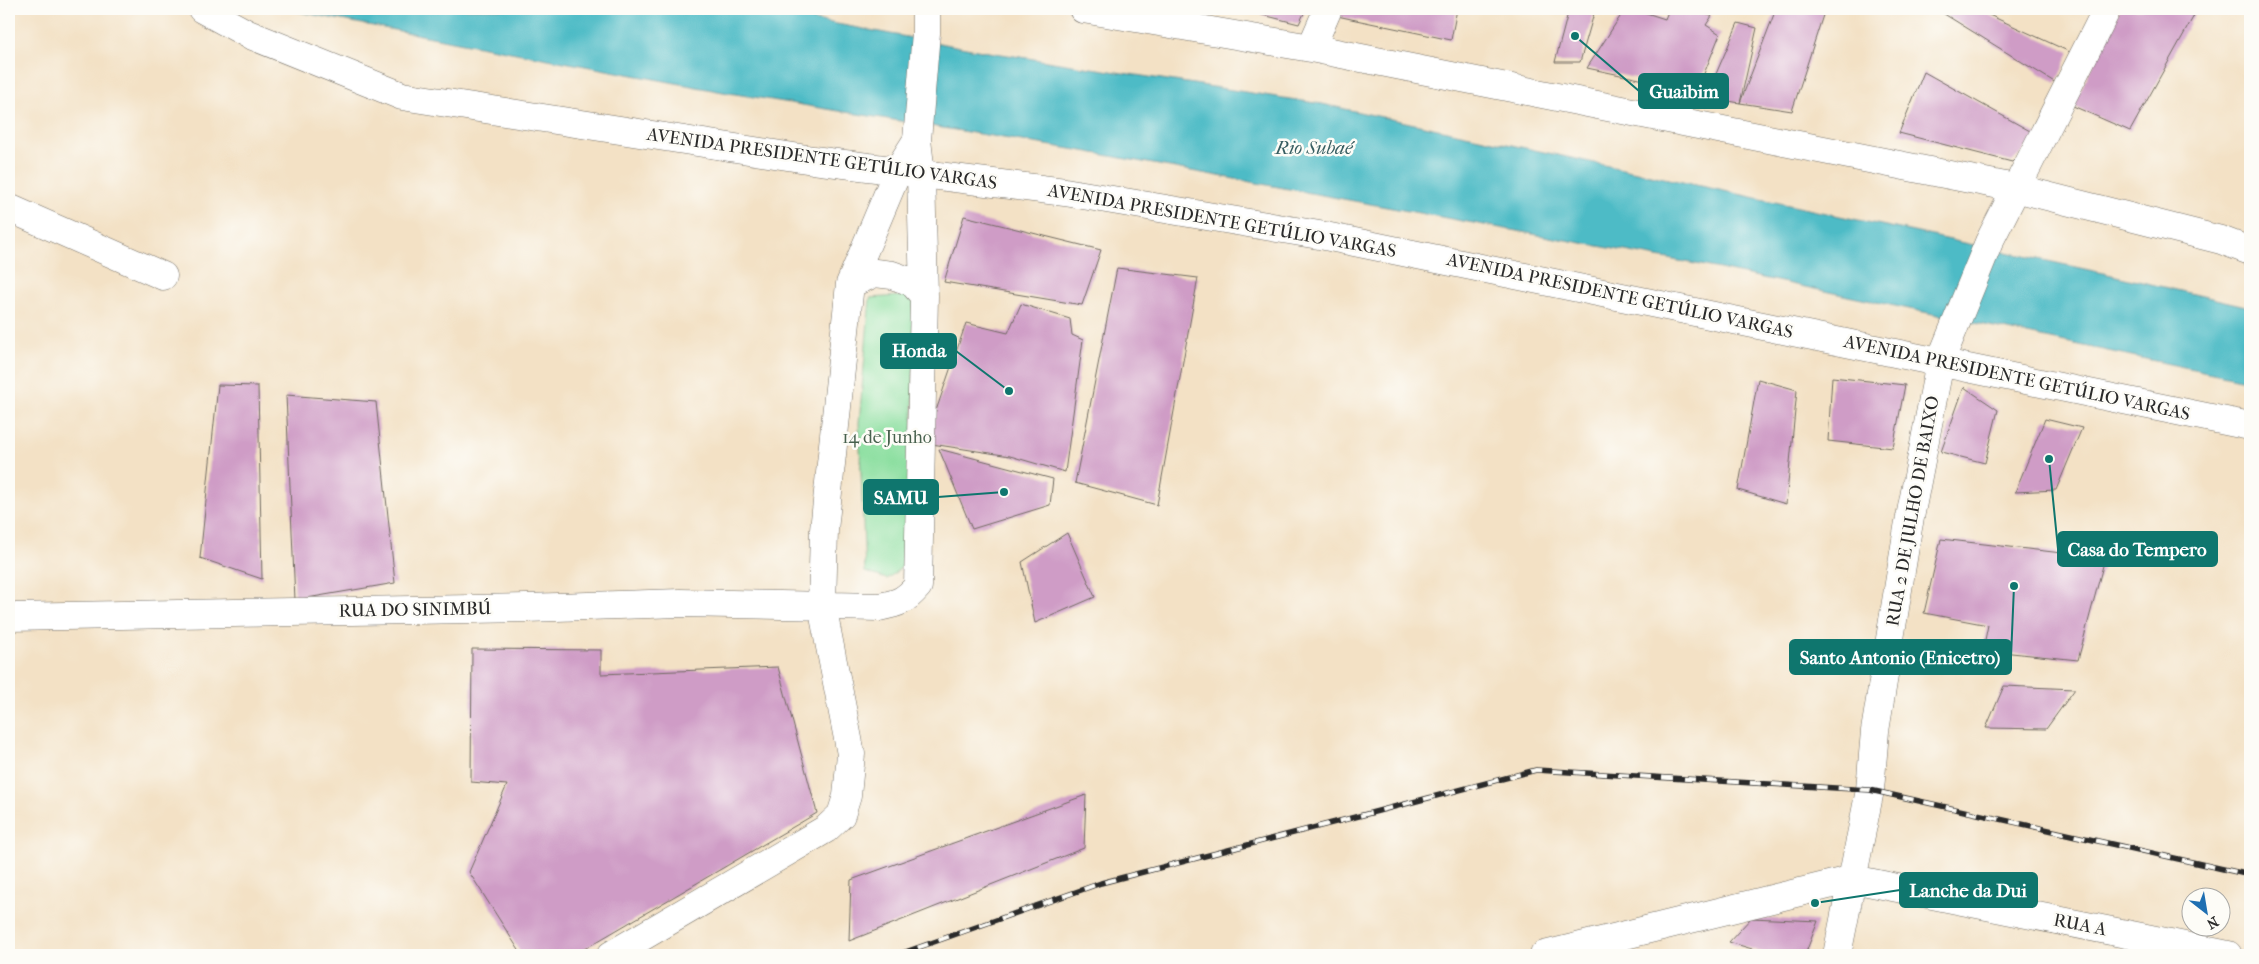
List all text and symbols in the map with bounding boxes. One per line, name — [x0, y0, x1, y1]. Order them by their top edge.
callout: Guaibim — [1639, 74, 1728, 108]
text: Guaibim — [1649, 81, 1719, 103]
street label: AVENIDA PRESIDENTE GETÚLIO VARGAS — [645, 123, 999, 194]
water label: Rio Subaé — [1273, 137, 1355, 159]
street label: AVENIDA PRESIDENTE GETÚLIO VARGAS — [1045, 179, 1398, 262]
street label: AVENIDA PRESIDENTE GETÚLIO VARGAS — [1444, 248, 1795, 343]
street label: AVENIDA PRESIDENTE GETÚLIO VARGAS — [1841, 330, 2192, 425]
callout: Honda — [881, 334, 956, 368]
text: Honda — [892, 340, 947, 362]
street label: RUA 2 DE JULHO DE BAIXO — [1882, 394, 1944, 628]
park label: 14 de Junho — [842, 427, 932, 448]
callout: SAMU — [864, 480, 938, 514]
text: SAMU — [874, 487, 928, 509]
callout: Casa do Tempero — [2058, 532, 2217, 566]
text: Casa do Tempero — [2067, 539, 2207, 561]
street label: RUA DO SINIMBÚ — [338, 597, 492, 622]
callout: Santo Antonio (Enicetro) — [1790, 640, 2011, 674]
text: Santo Antonio (Enicetro) — [1800, 647, 2000, 669]
callout: Lanche da Dui — [1900, 873, 2037, 907]
text: Lanche da Dui — [1909, 880, 2027, 902]
north arrow — [2182, 886, 2232, 936]
street label: RUA A — [2052, 910, 2109, 940]
text: N — [2203, 913, 2221, 933]

